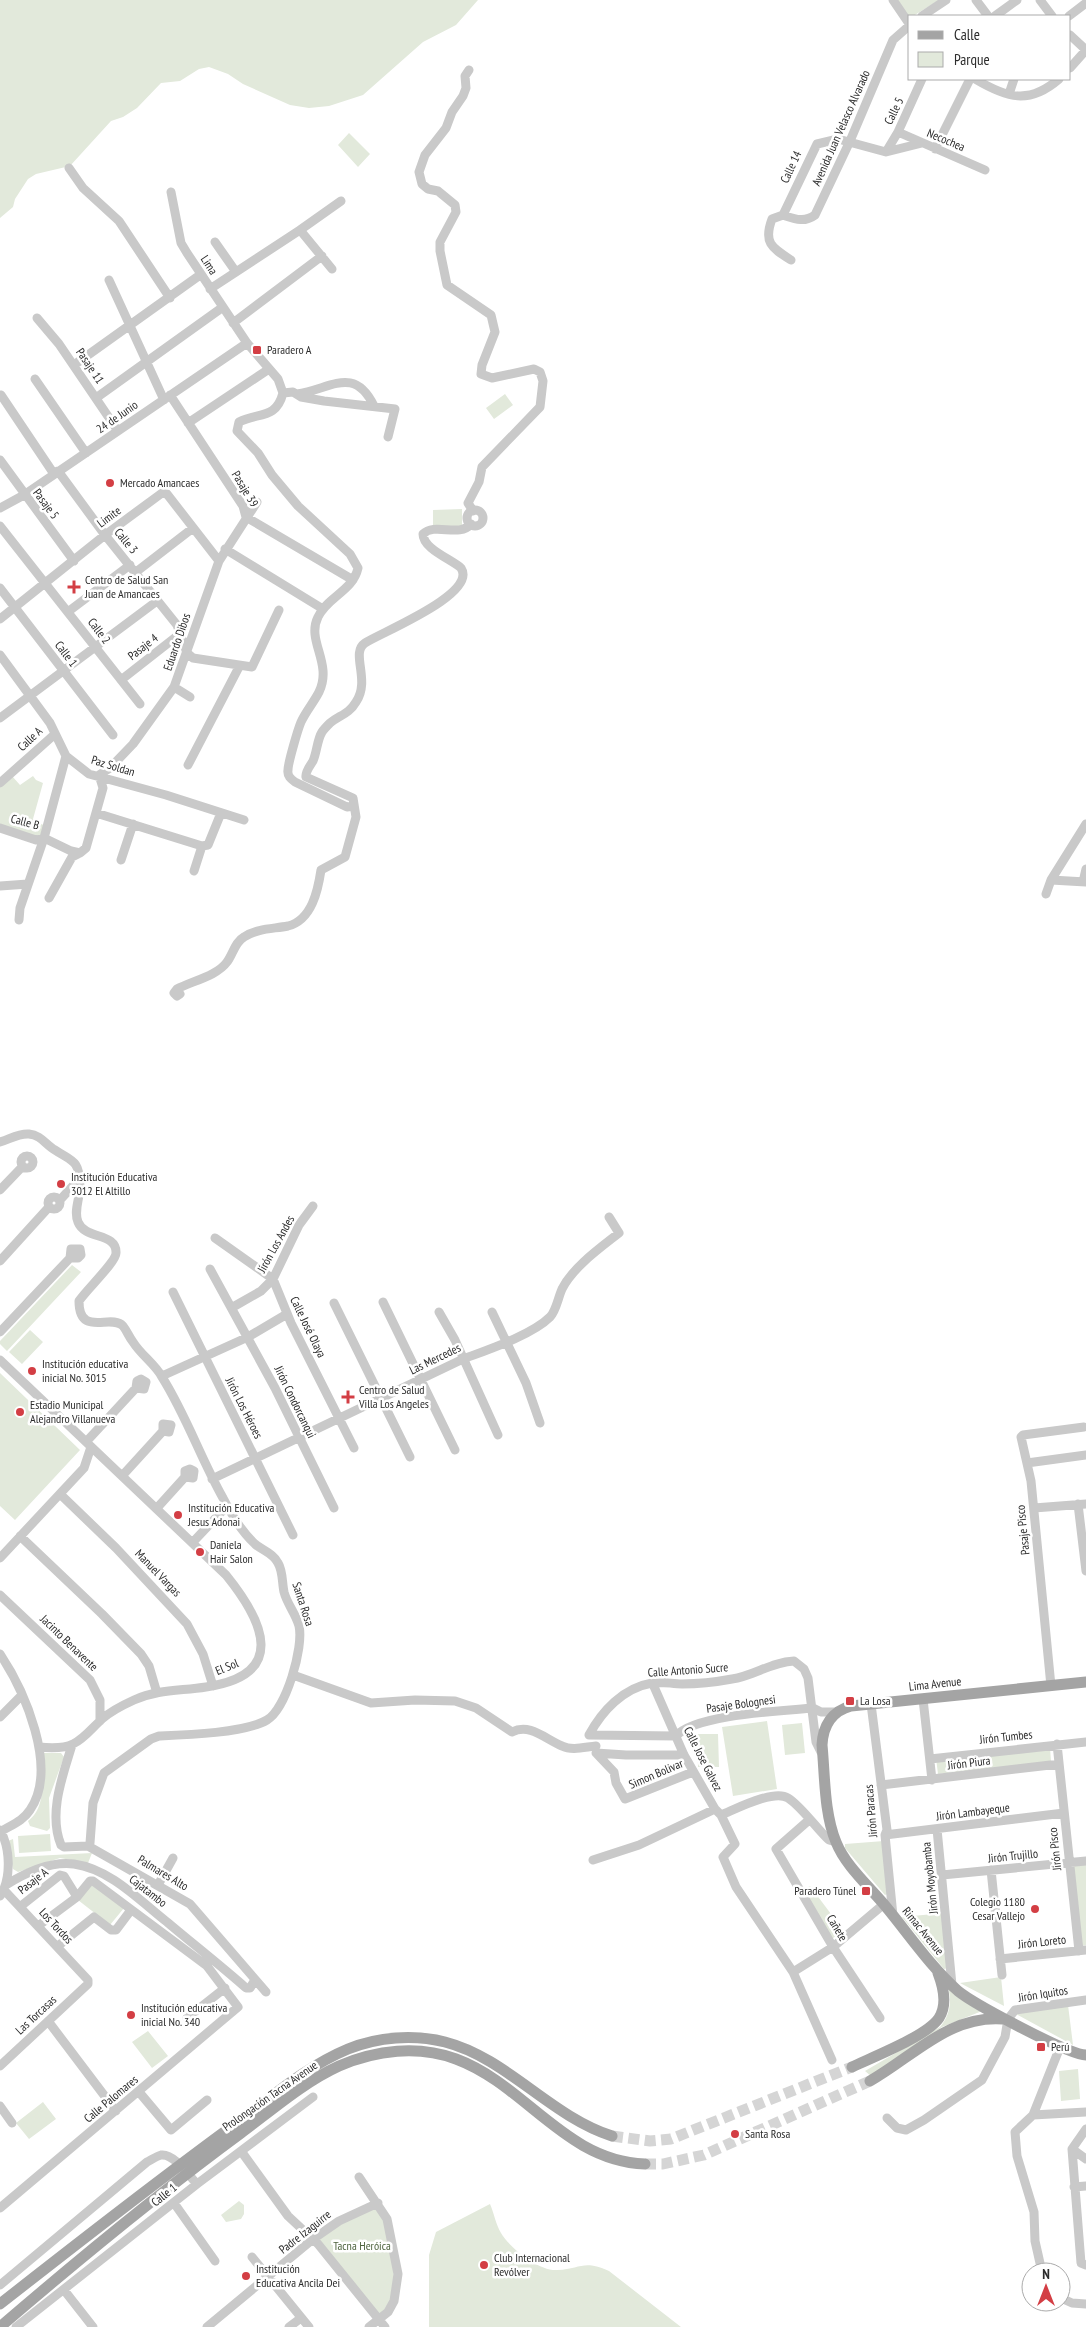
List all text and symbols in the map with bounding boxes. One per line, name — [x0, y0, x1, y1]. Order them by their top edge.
legend — [908, 15, 1071, 80]
text: Calle — [954, 25, 980, 44]
text: Parque — [954, 50, 990, 69]
street label: Avenida Juan Velasco Alvarado — [808, 68, 873, 188]
street label: Calle 5 — [881, 95, 907, 127]
street label: Necochea — [925, 125, 968, 154]
street label: Calle 14 — [777, 148, 805, 185]
street label: Lima — [198, 252, 221, 277]
place label: Paradero A — [267, 342, 312, 357]
marker: Paradero A — [251, 344, 263, 356]
street label: Pasaje 11 — [73, 345, 108, 386]
street label: 24 de Junio — [93, 397, 140, 436]
street label: Pasaje 39 — [229, 468, 262, 510]
place label: Mercado Amancaes — [120, 475, 199, 490]
marker: Mercado Amancaes — [104, 477, 116, 489]
street label: Pasaje 5 — [30, 486, 63, 522]
street label: Limite — [94, 503, 124, 530]
street label: Calle 3 — [111, 525, 141, 556]
place label: Centro de Salud San Juan de Amancaes — [84, 572, 168, 601]
marker: Centro de Salud San Juan de Amancaes — [67, 580, 81, 594]
street label: Eduardo Dibos — [160, 611, 193, 673]
street label: Calle 2 — [85, 615, 114, 647]
street label: Pasaje 4 — [125, 630, 161, 663]
street label: Calle 1 — [52, 638, 81, 670]
street label: Calle A — [14, 723, 45, 754]
street label: Paz Soldan — [90, 752, 137, 779]
street label: Calle B — [9, 811, 41, 833]
place label: Institución Educativa 3012 El Altillo — [71, 1169, 158, 1198]
marker: Institución Educativa 3012 El Altillo — [55, 1178, 67, 1190]
street label: Jirón Los Andes — [253, 1213, 297, 1276]
street label: Calle José Olaya — [287, 1294, 330, 1360]
street label: Las Mercedes — [407, 1340, 463, 1377]
place label: Institución educativa inicial No. 3015 — [42, 1356, 128, 1385]
street label: Jirón Condorcanqui — [271, 1362, 319, 1440]
marker: Institución educativa inicial No. 3015 — [26, 1365, 38, 1377]
street label: Jirón Los Héroes — [222, 1374, 266, 1441]
place label: Centro de Salud Villa Los Angeles — [358, 1382, 429, 1411]
marker: Centro de Salud Villa Los Angeles — [341, 1390, 355, 1404]
place label: Estadio Municipal Alejandro Villanueva — [30, 1397, 115, 1426]
marker: Estadio Municipal Alejandro Villanueva — [14, 1406, 26, 1418]
place label: Institución Educativa Jesus Adonai — [187, 1500, 275, 1529]
street label: Pasaje Pisco — [1012, 1504, 1033, 1556]
marker: Institución Educativa Jesus Adonai — [172, 1509, 184, 1521]
place label: Daniela Hair Salon — [210, 1537, 253, 1566]
street label: Manuel Vargas — [132, 1546, 185, 1599]
marker: Daniela Hair Salon — [194, 1546, 206, 1558]
street label: Santa Rosa — [289, 1580, 318, 1628]
street label: Jacinto Benavente — [37, 1611, 101, 1674]
street label: El Sol — [213, 1655, 241, 1678]
street label: Calle Antonio Sucre — [647, 1659, 729, 1680]
street label: Lima Avenue — [908, 1673, 962, 1694]
street label: Pasaje Bolognesi — [705, 1691, 776, 1716]
place label: La Losa — [860, 1693, 891, 1708]
marker: La Losa — [844, 1695, 856, 1707]
street label: Calle Jose Galvez — [681, 1724, 726, 1793]
street label: Jirón Tumbes — [978, 1726, 1033, 1747]
street label: Jirón Piura — [946, 1752, 991, 1773]
street label: Simon Bolivar — [626, 1755, 686, 1792]
street label: Jirón Paracas — [861, 1784, 880, 1839]
street label: Jirón Lambayeque — [934, 1800, 1011, 1824]
street label: Jirón Pisco — [1045, 1827, 1064, 1872]
street label: Jirón Moyobamba — [918, 1841, 941, 1916]
street label: Jirón Trujillo — [986, 1845, 1039, 1866]
street label: Palmares Alto — [135, 1852, 191, 1894]
street label: Pasaje A — [15, 1864, 51, 1897]
street label: Cajatambo — [126, 1871, 170, 1910]
place label: Paradero Túnel — [794, 1883, 856, 1898]
marker: Paradero Túnel — [860, 1885, 872, 1897]
place label: Colegio 1180 Cesar Vallejo — [970, 1894, 1025, 1923]
marker: Colegio 1180 Cesar Vallejo — [1029, 1903, 1041, 1915]
street label: Rimac Avenue — [899, 1904, 947, 1958]
street label: Los Tordos — [36, 1905, 77, 1946]
street label: Cañete — [824, 1912, 851, 1944]
street label: Jirón Loreto — [1016, 1932, 1067, 1952]
street label: Jirón Iquitos — [1016, 1982, 1069, 2005]
street label: Las Torcasas — [12, 1992, 59, 2037]
place label: Institución educativa inicial No. 340 — [141, 2000, 227, 2029]
marker: Institución educativa inicial No. 340 — [125, 2009, 137, 2021]
place label: Perú — [1051, 2039, 1070, 2054]
marker: Perú — [1035, 2041, 1047, 2053]
street label: Prolongación Tacna Avenue — [219, 2057, 320, 2134]
street label: Calle Palomares — [81, 2072, 141, 2126]
place label: Santa Rosa — [745, 2126, 790, 2141]
marker: Santa Rosa — [729, 2128, 741, 2140]
street label: Calle 1 — [148, 2180, 180, 2209]
street label: Padre Izaguirre — [276, 2206, 334, 2257]
park label: Tacna Heróica — [333, 2238, 391, 2253]
place label: Club Internacional Revólver — [494, 2250, 570, 2279]
marker: Club Internacional Revólver — [478, 2259, 490, 2271]
place label: Institución Educativa Ancila Dei — [256, 2261, 340, 2290]
north arrow — [1021, 2262, 1071, 2312]
text: N — [1042, 2265, 1050, 2283]
marker: Institución Educativa Ancila Dei — [240, 2270, 252, 2282]

